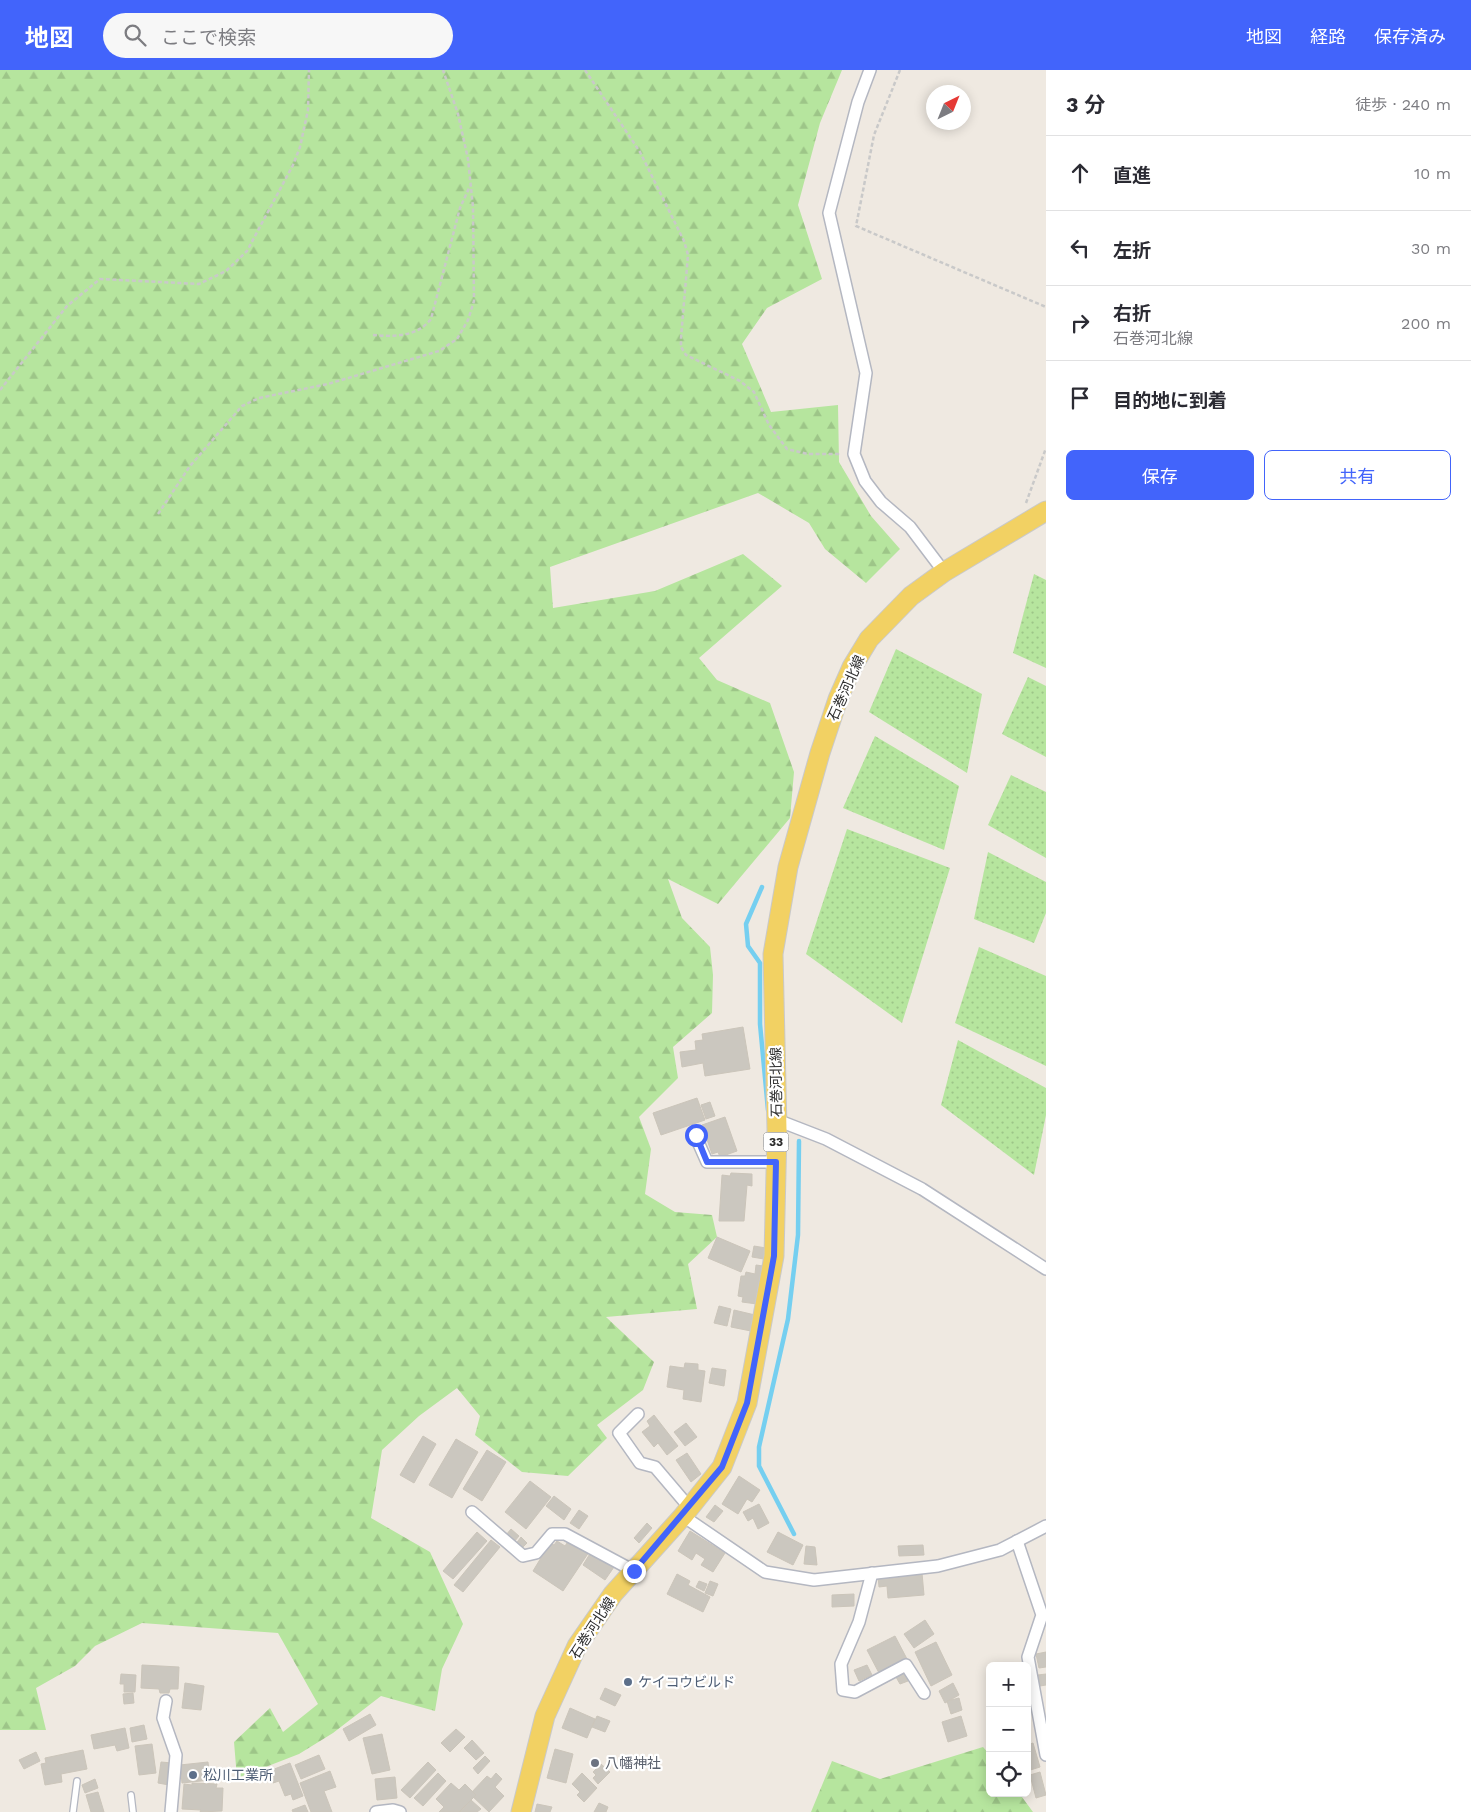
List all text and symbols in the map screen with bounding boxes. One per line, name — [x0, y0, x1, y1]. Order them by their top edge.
search box — [103, 13, 453, 58]
icon: search — [121, 21, 149, 49]
text: 地図 — [25, 24, 73, 52]
text: ここで検索 — [161, 26, 256, 49]
text: 地図 — [1246, 26, 1282, 47]
text: 経路 — [1310, 26, 1346, 47]
text: 保存済み — [1374, 26, 1446, 47]
north arrow — [926, 85, 971, 130]
text: 3 分 — [1066, 92, 1105, 117]
text: 徒歩 · 240 m — [1355, 95, 1451, 114]
icon: ahead — [1066, 159, 1094, 187]
text: 直進 — [1113, 164, 1151, 187]
text: 10 m — [1414, 164, 1451, 183]
icon: left — [1066, 234, 1094, 262]
text: 左折 — [1113, 239, 1151, 262]
text: 30 m — [1411, 239, 1451, 258]
text: 右折 — [1113, 302, 1151, 325]
icon: right — [1066, 309, 1094, 337]
text: 200 m — [1401, 314, 1451, 333]
text: 石巻河北線 — [1113, 329, 1193, 348]
icon: arrive — [1066, 384, 1094, 412]
text: 目的地に到着 — [1113, 389, 1227, 412]
button: 保存 — [1066, 450, 1254, 500]
button: 共有 — [1264, 450, 1451, 500]
street label: 石巻河北線 — [824, 653, 868, 723]
street label: 石巻河北線 — [767, 1047, 785, 1117]
route start — [685, 1124, 708, 1147]
road number: 33 — [764, 1132, 788, 1152]
route end — [623, 1560, 646, 1583]
street label: 石巻河北線 — [566, 1594, 618, 1662]
map controls — [986, 1662, 1031, 1797]
button: + — [986, 1662, 1031, 1707]
place label: ケイコウビルド — [638, 1674, 735, 1690]
marker: ケイコウビルド — [622, 1676, 634, 1688]
button: − — [986, 1707, 1031, 1752]
button: locate — [986, 1752, 1031, 1797]
place label: 八幡神社 — [605, 1755, 661, 1771]
marker: 八幡神社 — [589, 1757, 601, 1769]
place label: 松川工業所 — [203, 1767, 273, 1783]
marker: 松川工業所 — [187, 1769, 199, 1781]

